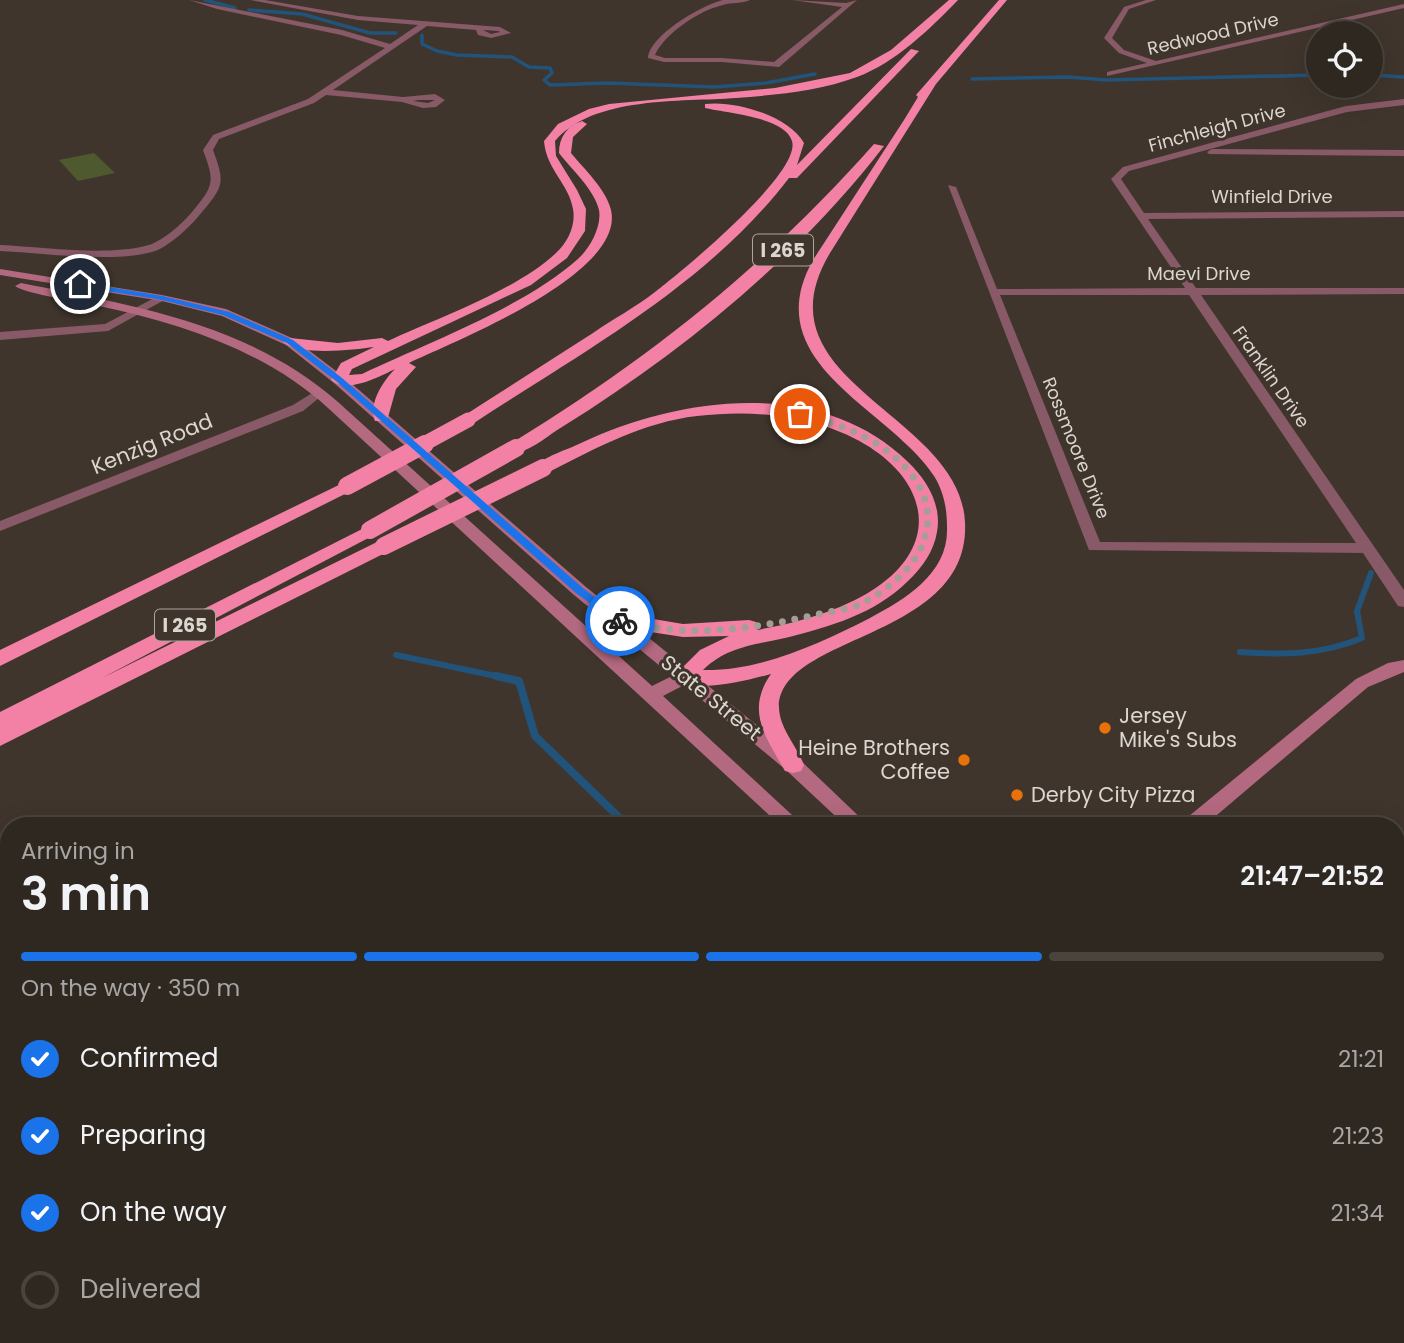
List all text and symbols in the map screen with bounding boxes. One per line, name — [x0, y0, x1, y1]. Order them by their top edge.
street label: Redwood Drive — [1145, 6, 1281, 61]
map controls — [1306, 21, 1383, 98]
button: locate — [1306, 21, 1383, 98]
street label: Finchleigh Drive — [1145, 97, 1288, 158]
street label: Winfield Drive — [1211, 184, 1333, 209]
road number: I 265 — [753, 234, 813, 266]
pin — [50, 254, 110, 314]
street label: Maevi Drive — [1147, 261, 1251, 286]
icon: home — [61, 265, 99, 303]
street label: Franklin Drive — [1227, 321, 1316, 433]
street label: Rossmoore Drive — [1037, 373, 1116, 522]
pin — [770, 384, 830, 444]
icon: bag — [781, 395, 819, 433]
street label: Kenzig Road — [87, 406, 217, 481]
courier — [585, 586, 655, 656]
icon: bike — [601, 602, 639, 640]
road number: I 265 — [155, 610, 215, 640]
street label: State Street — [655, 648, 768, 747]
place label: Jersey Mike's Subs — [1119, 701, 1237, 754]
marker: Jersey Mike's Subs — [1097, 720, 1113, 736]
place label: Heine Brothers Coffee — [798, 733, 950, 786]
marker: Heine Brothers Coffee — [956, 752, 972, 768]
place label: Derby City Pizza — [1031, 780, 1195, 809]
marker: Derby City Pizza — [1009, 787, 1025, 803]
text: Arriving in — [21, 835, 135, 867]
text: 21:47–21:52 — [1240, 858, 1384, 894]
text: 3 min — [21, 862, 151, 926]
text: On the way · 350 m — [21, 972, 240, 1004]
icon: check — [21, 1040, 59, 1078]
text: Confirmed — [80, 1040, 218, 1076]
text: 21:21 — [1338, 1043, 1384, 1075]
icon: check — [21, 1117, 59, 1155]
text: Preparing — [80, 1117, 206, 1153]
text: 21:23 — [1332, 1120, 1384, 1152]
icon: check — [21, 1194, 59, 1232]
text: On the way — [80, 1194, 227, 1230]
text: 21:34 — [1331, 1197, 1384, 1229]
text: Delivered — [80, 1271, 201, 1307]

